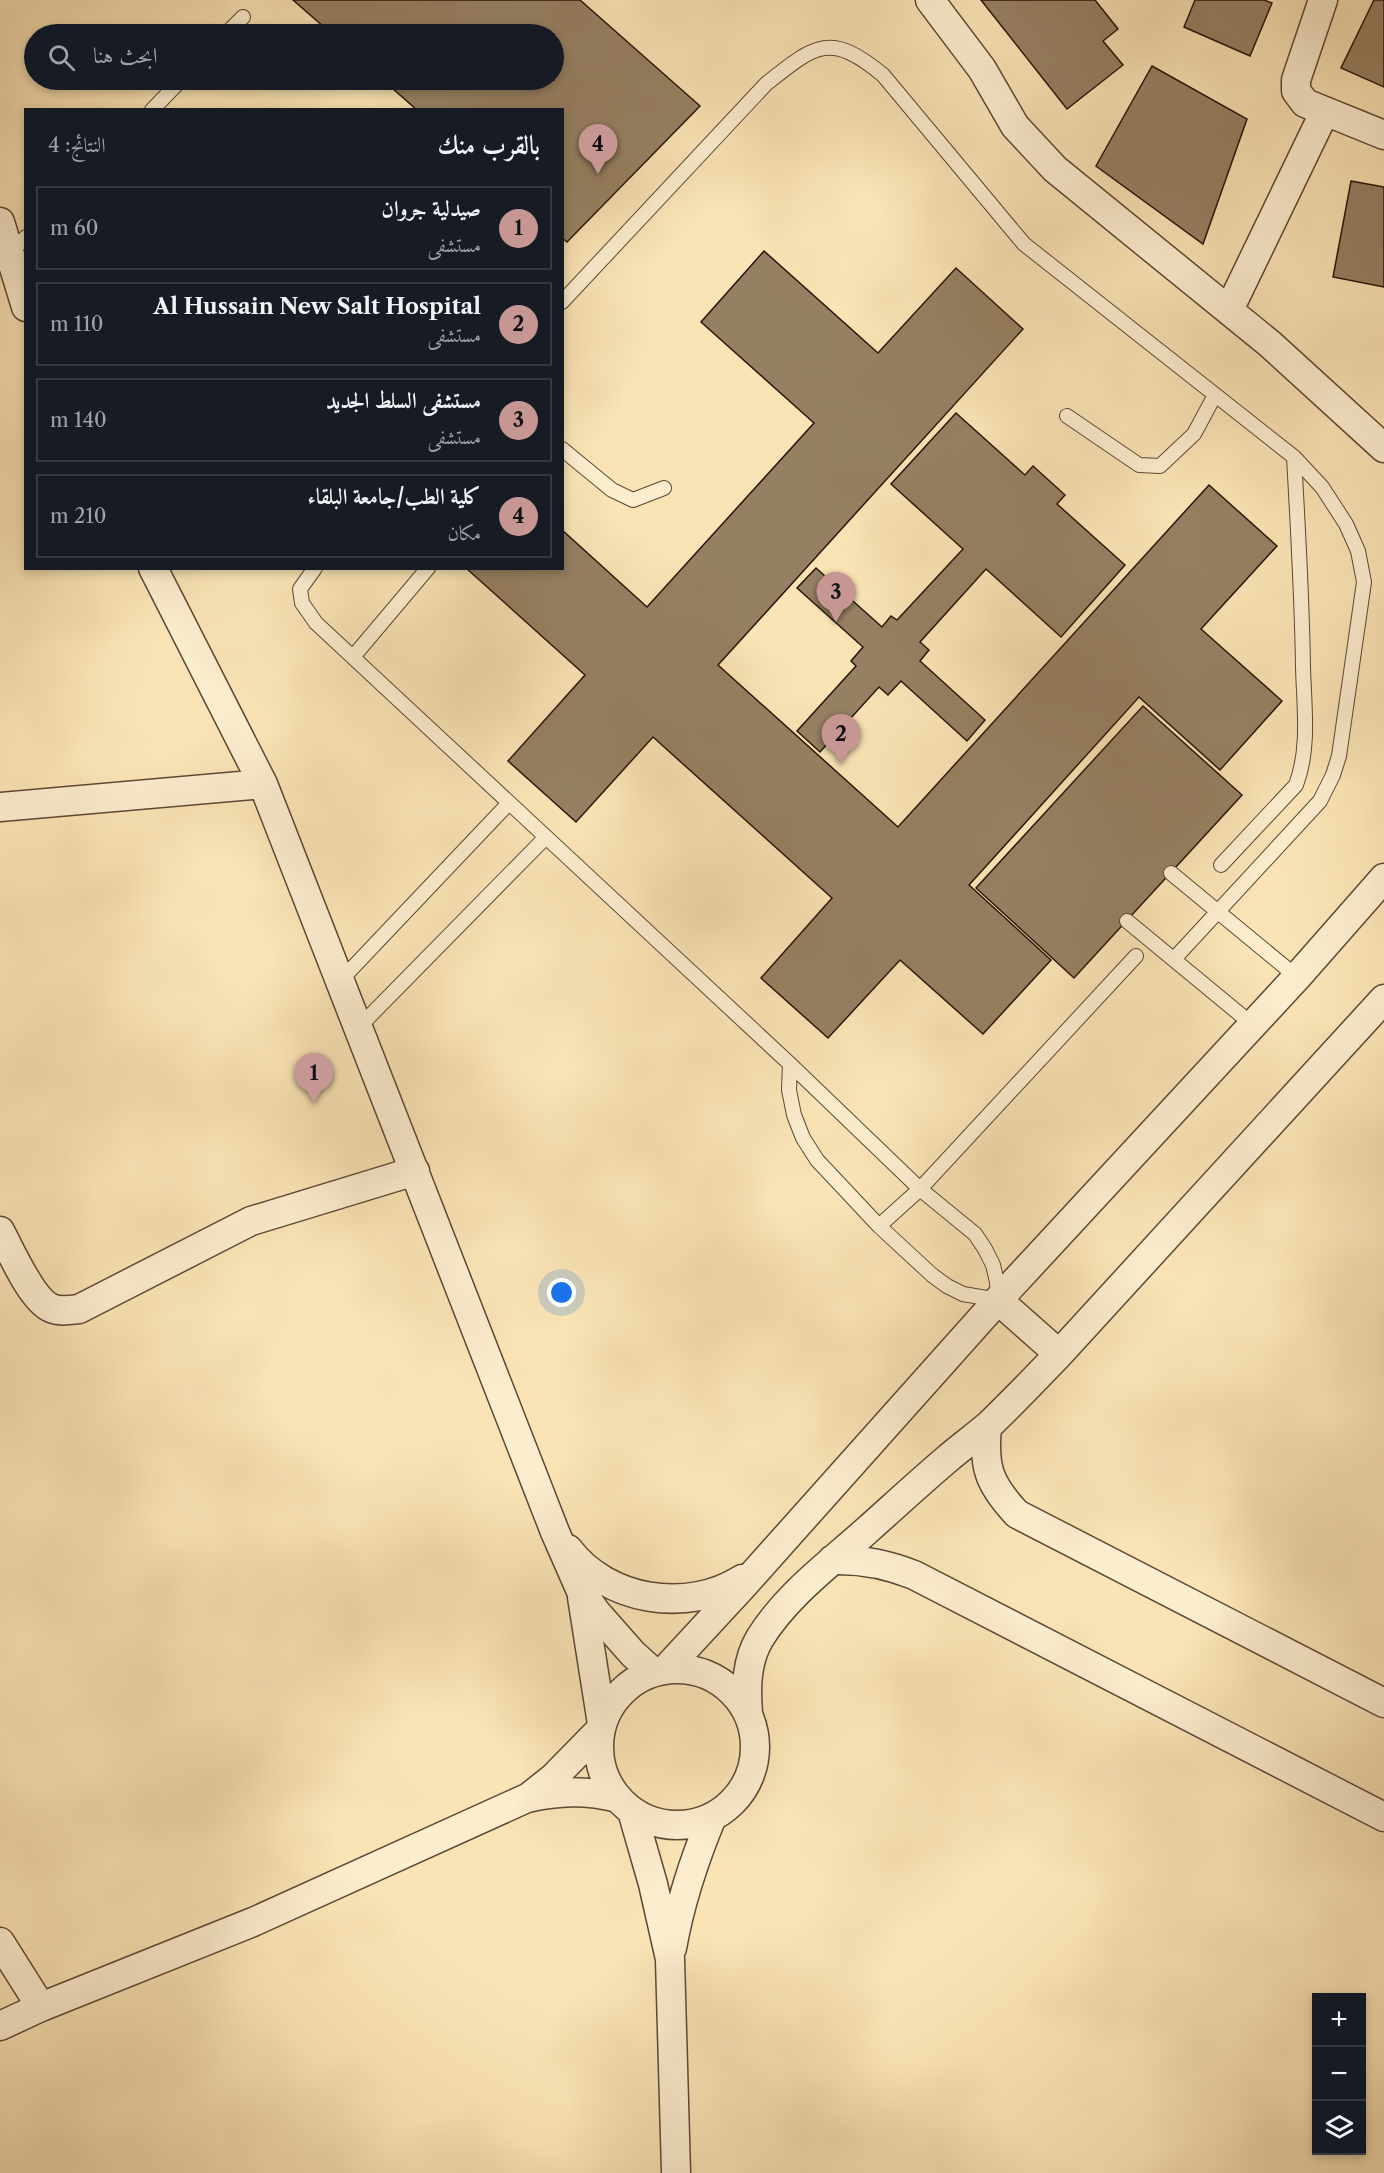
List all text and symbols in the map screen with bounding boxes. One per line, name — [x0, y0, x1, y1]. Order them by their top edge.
search box — [24, 24, 564, 90]
icon: search — [45, 41, 78, 74]
text: ابحث هنا — [93, 42, 158, 69]
pin: 4 — [578, 124, 618, 174]
text: بالقرب منك — [437, 129, 540, 161]
text: النتائج: 4 — [48, 133, 106, 157]
text: صيدلية جروان — [381, 195, 481, 222]
text: 60 m — [50, 216, 98, 240]
text: 1 — [514, 216, 523, 240]
text: مستشفى — [428, 233, 481, 257]
text: Al Hussain New Salt Hospital — [153, 293, 481, 320]
text: 110 m — [50, 312, 103, 336]
text: 2 — [513, 312, 524, 336]
text: مستشفى — [428, 323, 481, 347]
text: مستشفى السلط الجديد — [326, 387, 481, 414]
text: 140 m — [50, 408, 107, 432]
text: 3 — [513, 408, 524, 432]
text: مستشفى — [428, 425, 481, 449]
text: كلية الطب/جامعة البلقاء — [307, 483, 481, 510]
text: 210 m — [50, 504, 107, 528]
text: 4 — [513, 504, 524, 528]
text: مكان — [447, 521, 481, 545]
pin: 3 — [816, 572, 856, 622]
pin: 2 — [822, 714, 860, 764]
pin: 1 — [294, 1054, 334, 1103]
your location — [547, 1278, 576, 1307]
map controls — [1312, 1993, 1366, 2155]
button: + — [1312, 1993, 1366, 2047]
button: − — [1312, 2047, 1366, 2101]
button: layers — [1312, 2101, 1366, 2155]

